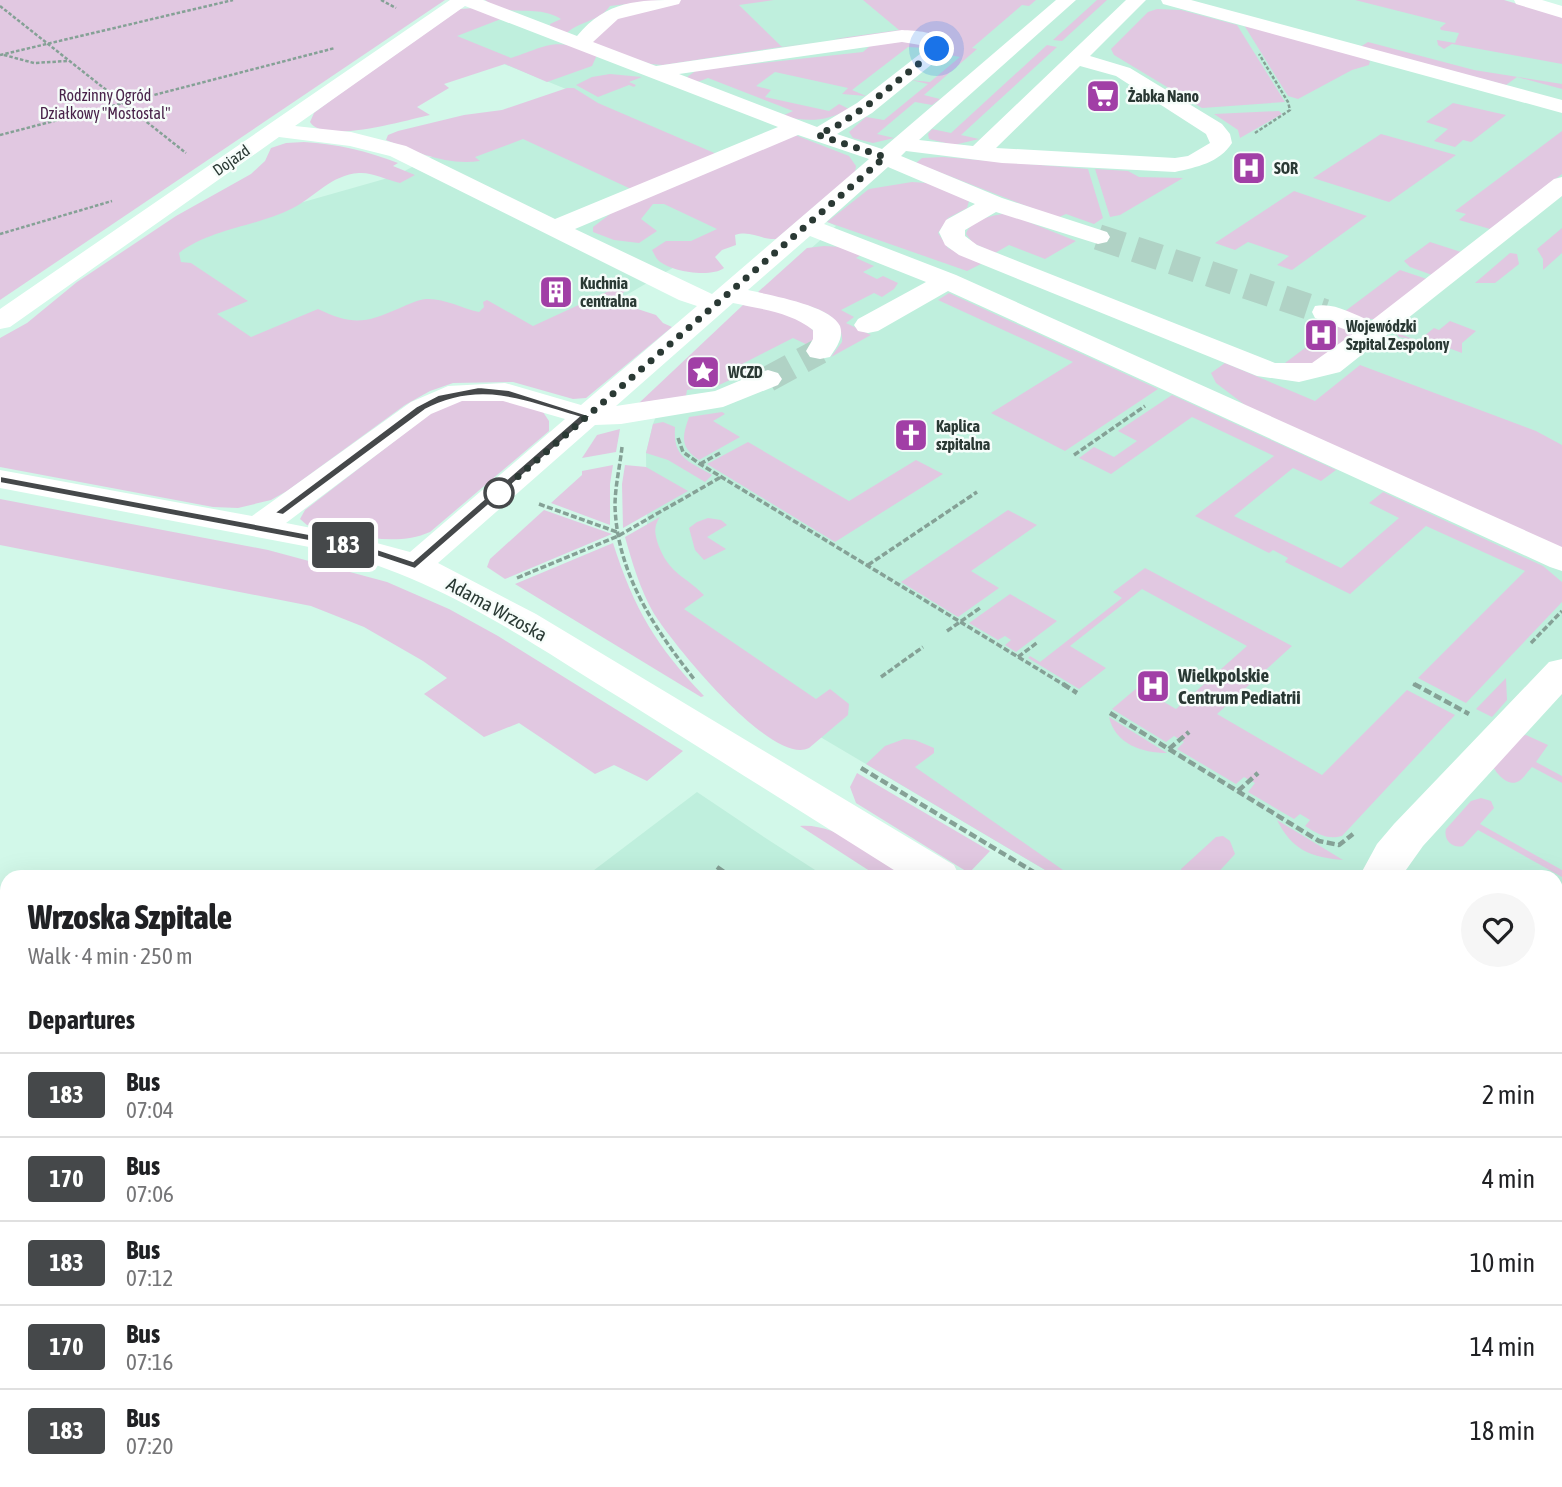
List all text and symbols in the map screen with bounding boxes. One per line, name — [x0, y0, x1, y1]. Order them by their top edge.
your location — [919, 31, 954, 66]
supermarket icon: Żabka Nano — [1084, 77, 1122, 115]
park label: Rodzinny Ogród Działkowy "Mostostal" — [40, 86, 170, 123]
place label: Żabka Nano — [1128, 87, 1200, 105]
street label: Dojazd — [209, 141, 253, 180]
hospital icon: SOR — [1230, 149, 1268, 187]
place label: SOR — [1274, 159, 1298, 177]
building icon: Kuchnia centralna — [537, 273, 575, 311]
place label: Kuchnia centralna — [580, 274, 637, 310]
hospital icon: Wojewódzki Szpital Zespolony — [1302, 316, 1340, 354]
place label: Wojewódzki Szpital Zespolony — [1345, 317, 1450, 353]
place icon: WCZD — [684, 353, 722, 391]
place label: WCZD — [727, 363, 763, 381]
church icon: Kaplica szpitalna — [892, 416, 930, 454]
place label: Kaplica szpitalna — [936, 417, 990, 453]
unlabelled marker — [484, 478, 514, 508]
line badge: 183 — [303, 522, 383, 568]
text: 183 — [326, 531, 360, 558]
street label: Adama Wrzoska — [443, 572, 551, 646]
place label: Wielkpolskie Centrum Pediatrii — [1177, 664, 1301, 708]
hospital icon: Wielkpolskie Centrum Pediatrii — [1134, 667, 1172, 705]
button: heart — [1461, 893, 1535, 967]
text: Wrzoska Szpitale — [28, 898, 232, 936]
text: Walk · 4 min · 250 m — [28, 943, 192, 969]
text: Departures — [28, 1005, 135, 1035]
text: Bus — [126, 1067, 160, 1097]
text: 2 min — [1482, 1080, 1535, 1110]
text: 183 — [50, 1081, 83, 1108]
text: 07:04 — [126, 1097, 174, 1123]
text: Bus — [126, 1151, 160, 1181]
text: 4 min — [1482, 1164, 1535, 1194]
text: 170 — [50, 1165, 83, 1192]
text: 07:06 — [126, 1181, 174, 1207]
text: Bus — [126, 1235, 160, 1265]
text: 10 min — [1470, 1248, 1535, 1278]
text: 183 — [50, 1249, 83, 1276]
text: 07:12 — [126, 1265, 173, 1291]
text: Bus — [126, 1319, 160, 1349]
text: 14 min — [1470, 1332, 1535, 1362]
text: 170 — [50, 1333, 83, 1360]
text: 07:16 — [126, 1349, 173, 1375]
text: Bus — [126, 1403, 160, 1433]
text: 18 min — [1470, 1416, 1535, 1446]
text: 183 — [50, 1417, 83, 1444]
text: 07:20 — [126, 1433, 173, 1459]

